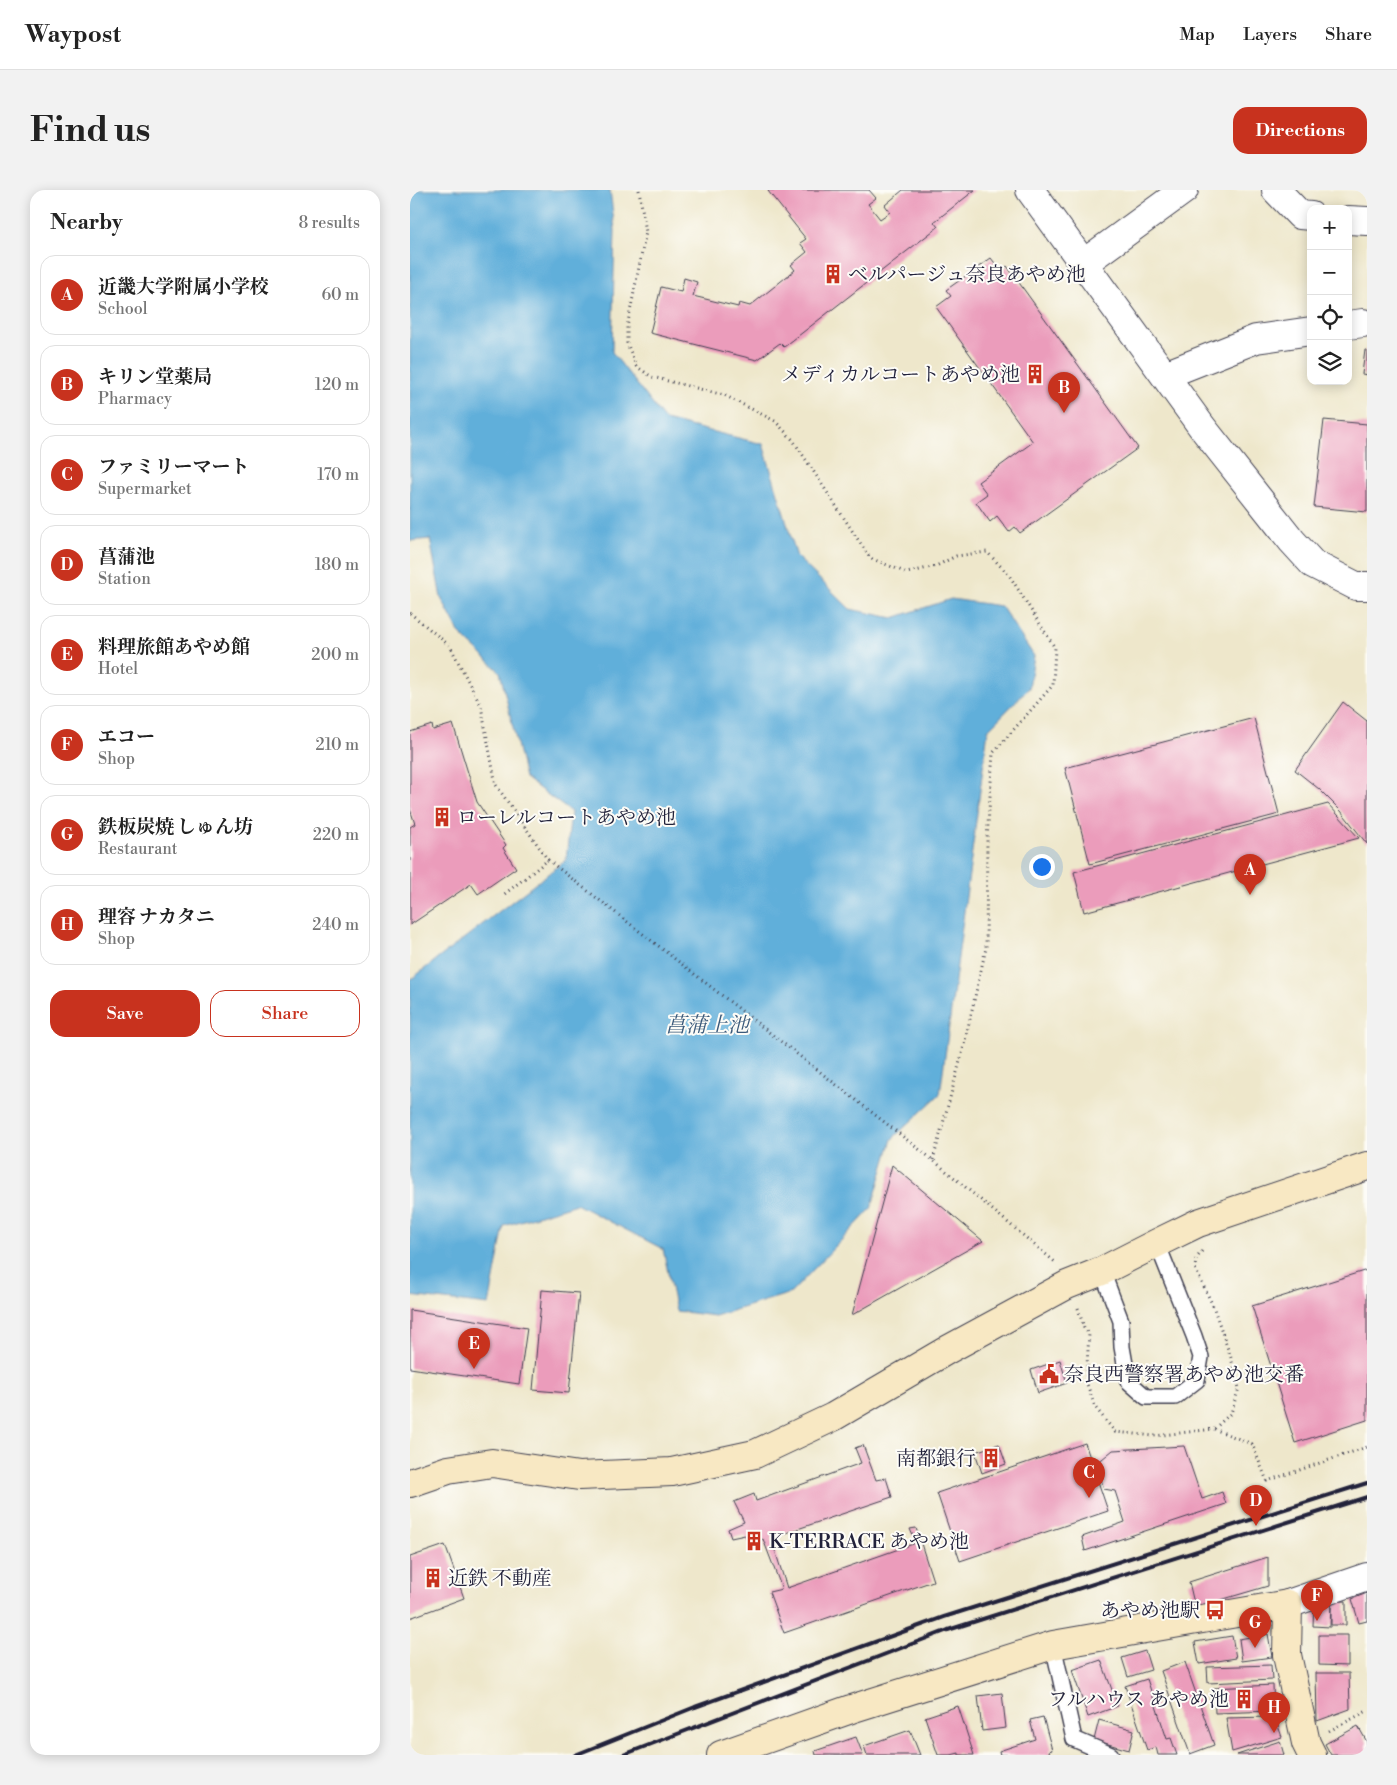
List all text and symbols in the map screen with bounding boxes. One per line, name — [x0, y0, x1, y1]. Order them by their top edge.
text: Waypost — [25, 20, 121, 50]
text: Map — [1180, 23, 1215, 46]
text: Layers — [1243, 23, 1297, 46]
text: Share — [1325, 23, 1372, 46]
button: Directions — [1233, 107, 1367, 154]
text: Find us — [30, 109, 150, 152]
map controls — [1307, 205, 1352, 385]
button: + — [1307, 205, 1352, 250]
text: Nearby — [50, 210, 123, 236]
text: 8 results — [298, 213, 360, 233]
button: − — [1307, 250, 1352, 295]
building icon: ベルパージュ奈良あやめ池 — [822, 263, 844, 285]
place label: ベルパージュ奈良あやめ池 — [848, 263, 1086, 288]
text: 近畿大学附属小学校 — [98, 275, 269, 299]
text: A — [61, 285, 73, 305]
text: 60 m — [321, 285, 359, 305]
button: locate — [1307, 295, 1352, 340]
text: School — [98, 299, 147, 319]
button: layers — [1307, 340, 1352, 385]
place label: メディカルコートあやめ池 — [782, 363, 1020, 388]
building icon: メディカルコートあやめ池 — [1024, 363, 1046, 385]
text: キリン堂薬局 — [98, 365, 212, 389]
pin: B — [1048, 372, 1080, 413]
text: B — [61, 375, 73, 395]
text: 120 m — [315, 375, 359, 395]
text: Pharmacy — [98, 389, 172, 409]
text: ファミリーマート — [98, 455, 250, 479]
text: C — [61, 465, 73, 485]
text: 170 m — [317, 465, 359, 485]
text: Supermarket — [98, 479, 192, 499]
text: 菖蒲池 — [98, 545, 155, 569]
text: D — [61, 555, 73, 575]
text: 180 m — [315, 555, 359, 575]
text: Station — [98, 569, 151, 589]
text: 料理旅館あやめ館 — [98, 635, 250, 659]
text: E — [61, 645, 73, 665]
text: 200 m — [311, 645, 359, 665]
text: Hotel — [98, 659, 138, 679]
text: エコー — [98, 725, 155, 749]
text: F — [61, 735, 73, 755]
text: 210 m — [315, 735, 359, 755]
text: Shop — [98, 749, 135, 769]
building icon: ローレルコートあやめ池 — [431, 806, 453, 828]
place label: ローレルコートあやめ池 — [457, 806, 676, 831]
text: 鉄板炭焼 しゅん坊 — [98, 815, 253, 839]
text: G — [61, 825, 73, 845]
text: 220 m — [313, 825, 359, 845]
text: Restaurant — [98, 839, 177, 859]
your location — [1029, 854, 1055, 880]
pin: A — [1234, 854, 1266, 895]
text: 理容 ナカタニ — [98, 905, 215, 929]
text: H — [60, 915, 74, 935]
text: 240 m — [312, 915, 359, 935]
text: Shop — [98, 929, 135, 949]
button: Save — [50, 990, 200, 1037]
button: Share — [210, 990, 360, 1037]
water label: 菖蒲上池 — [665, 1013, 751, 1039]
pin: E — [458, 1328, 490, 1369]
public building icon: 奈良西警察署あやめ池交番 — [1038, 1363, 1060, 1385]
place label: 奈良西警察署あやめ池交番 — [1064, 1363, 1304, 1388]
place label: 南都銀行 — [896, 1447, 976, 1472]
building icon: 南都銀行 — [980, 1447, 1002, 1469]
pin: C — [1073, 1457, 1105, 1498]
pin: D — [1240, 1485, 1272, 1526]
building icon: K-TERRACE あやめ池 — [743, 1530, 765, 1552]
place label: K-TERRACE あやめ池 — [769, 1530, 969, 1555]
building icon: 近鉄 不動産 — [422, 1567, 444, 1589]
place label: 近鉄 不動産 — [448, 1567, 552, 1592]
pin: F — [1301, 1580, 1333, 1621]
place label: あやめ池駅 — [1100, 1599, 1200, 1624]
bus stop icon: あやめ池駅 — [1204, 1599, 1226, 1621]
pin: G — [1239, 1607, 1271, 1648]
place label: フルハウス あやめ池 — [1048, 1688, 1229, 1713]
building icon: フルハウス あやめ池 — [1233, 1688, 1255, 1710]
pin: H — [1258, 1692, 1290, 1733]

